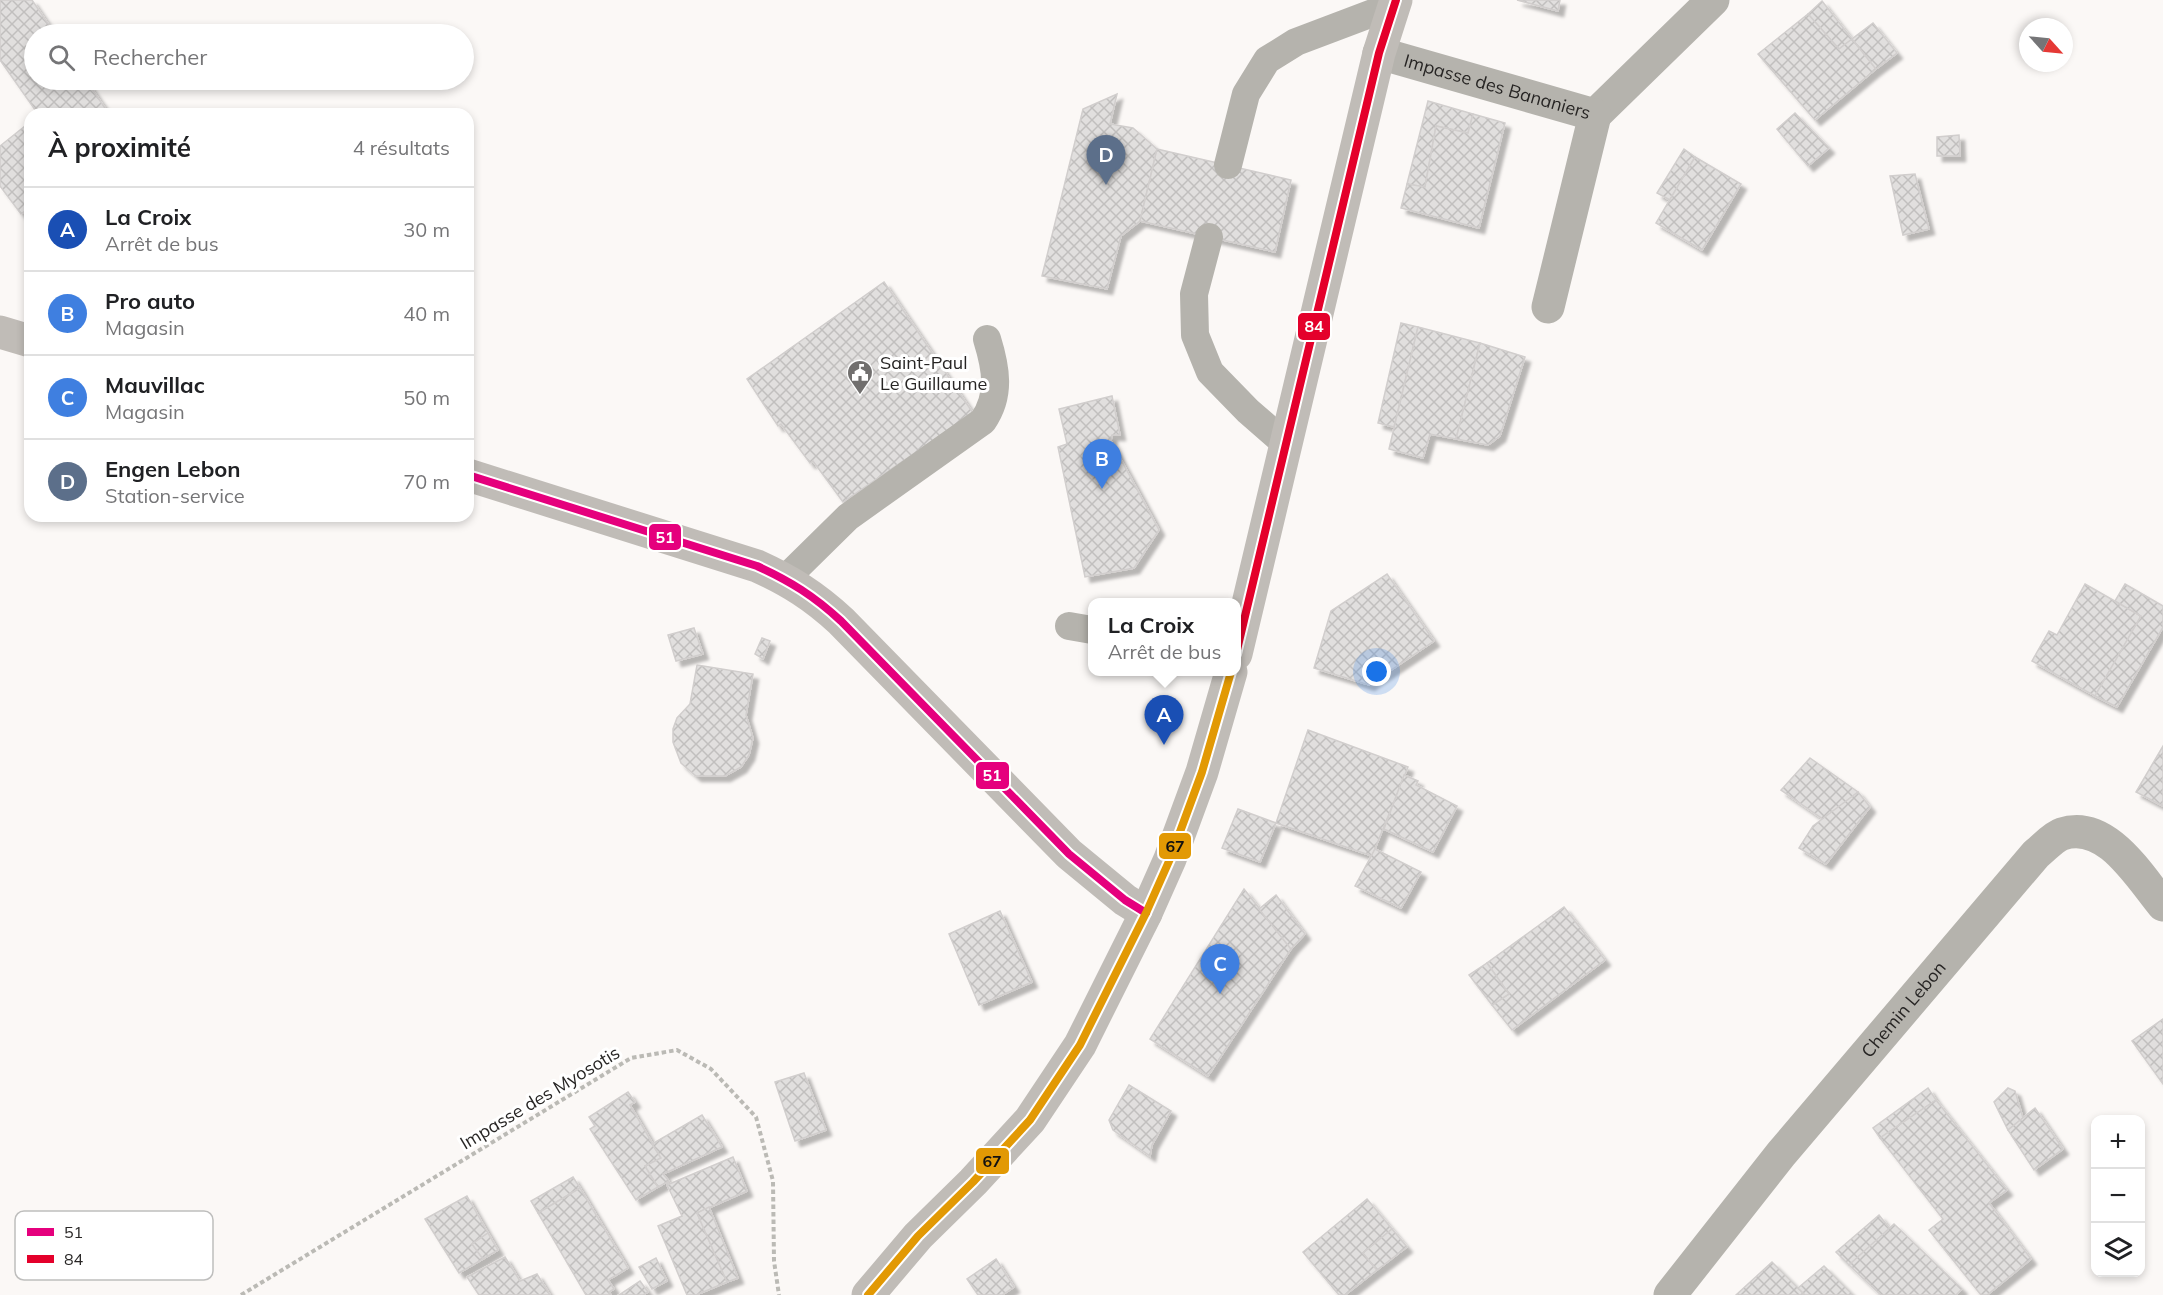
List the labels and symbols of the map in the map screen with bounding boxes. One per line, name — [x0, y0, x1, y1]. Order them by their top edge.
north arrow — [2019, 18, 2073, 72]
street label: Impasse des Bananiers — [1401, 49, 1593, 124]
pin: D — [1086, 136, 1126, 185]
line badge: 84 — [1297, 312, 1331, 341]
text: 84 — [1304, 316, 1324, 336]
place label: Saint-Paul Le Guillaume — [880, 351, 987, 395]
public building icon: Saint-Paul Le Guillaume — [845, 358, 875, 396]
pin: B — [1082, 440, 1122, 489]
line badge: 51 — [648, 523, 682, 551]
text: 51 — [655, 527, 675, 547]
your location — [1362, 657, 1391, 686]
pin: A — [1144, 696, 1184, 745]
line badge: 51 — [975, 761, 1010, 790]
text: 51 — [982, 765, 1002, 785]
line badge: 67 — [1158, 832, 1192, 860]
text: 67 — [1165, 836, 1185, 856]
pin: C — [1200, 944, 1240, 994]
street label: Chemin Lebon — [1856, 956, 1951, 1062]
street label: Impasse des Myosotis — [456, 1041, 624, 1154]
line badge: 67 — [975, 1147, 1010, 1175]
text: 67 — [982, 1151, 1002, 1171]
legend — [15, 1211, 213, 1280]
text: 51 — [64, 1222, 83, 1242]
text: 84 — [64, 1249, 84, 1269]

